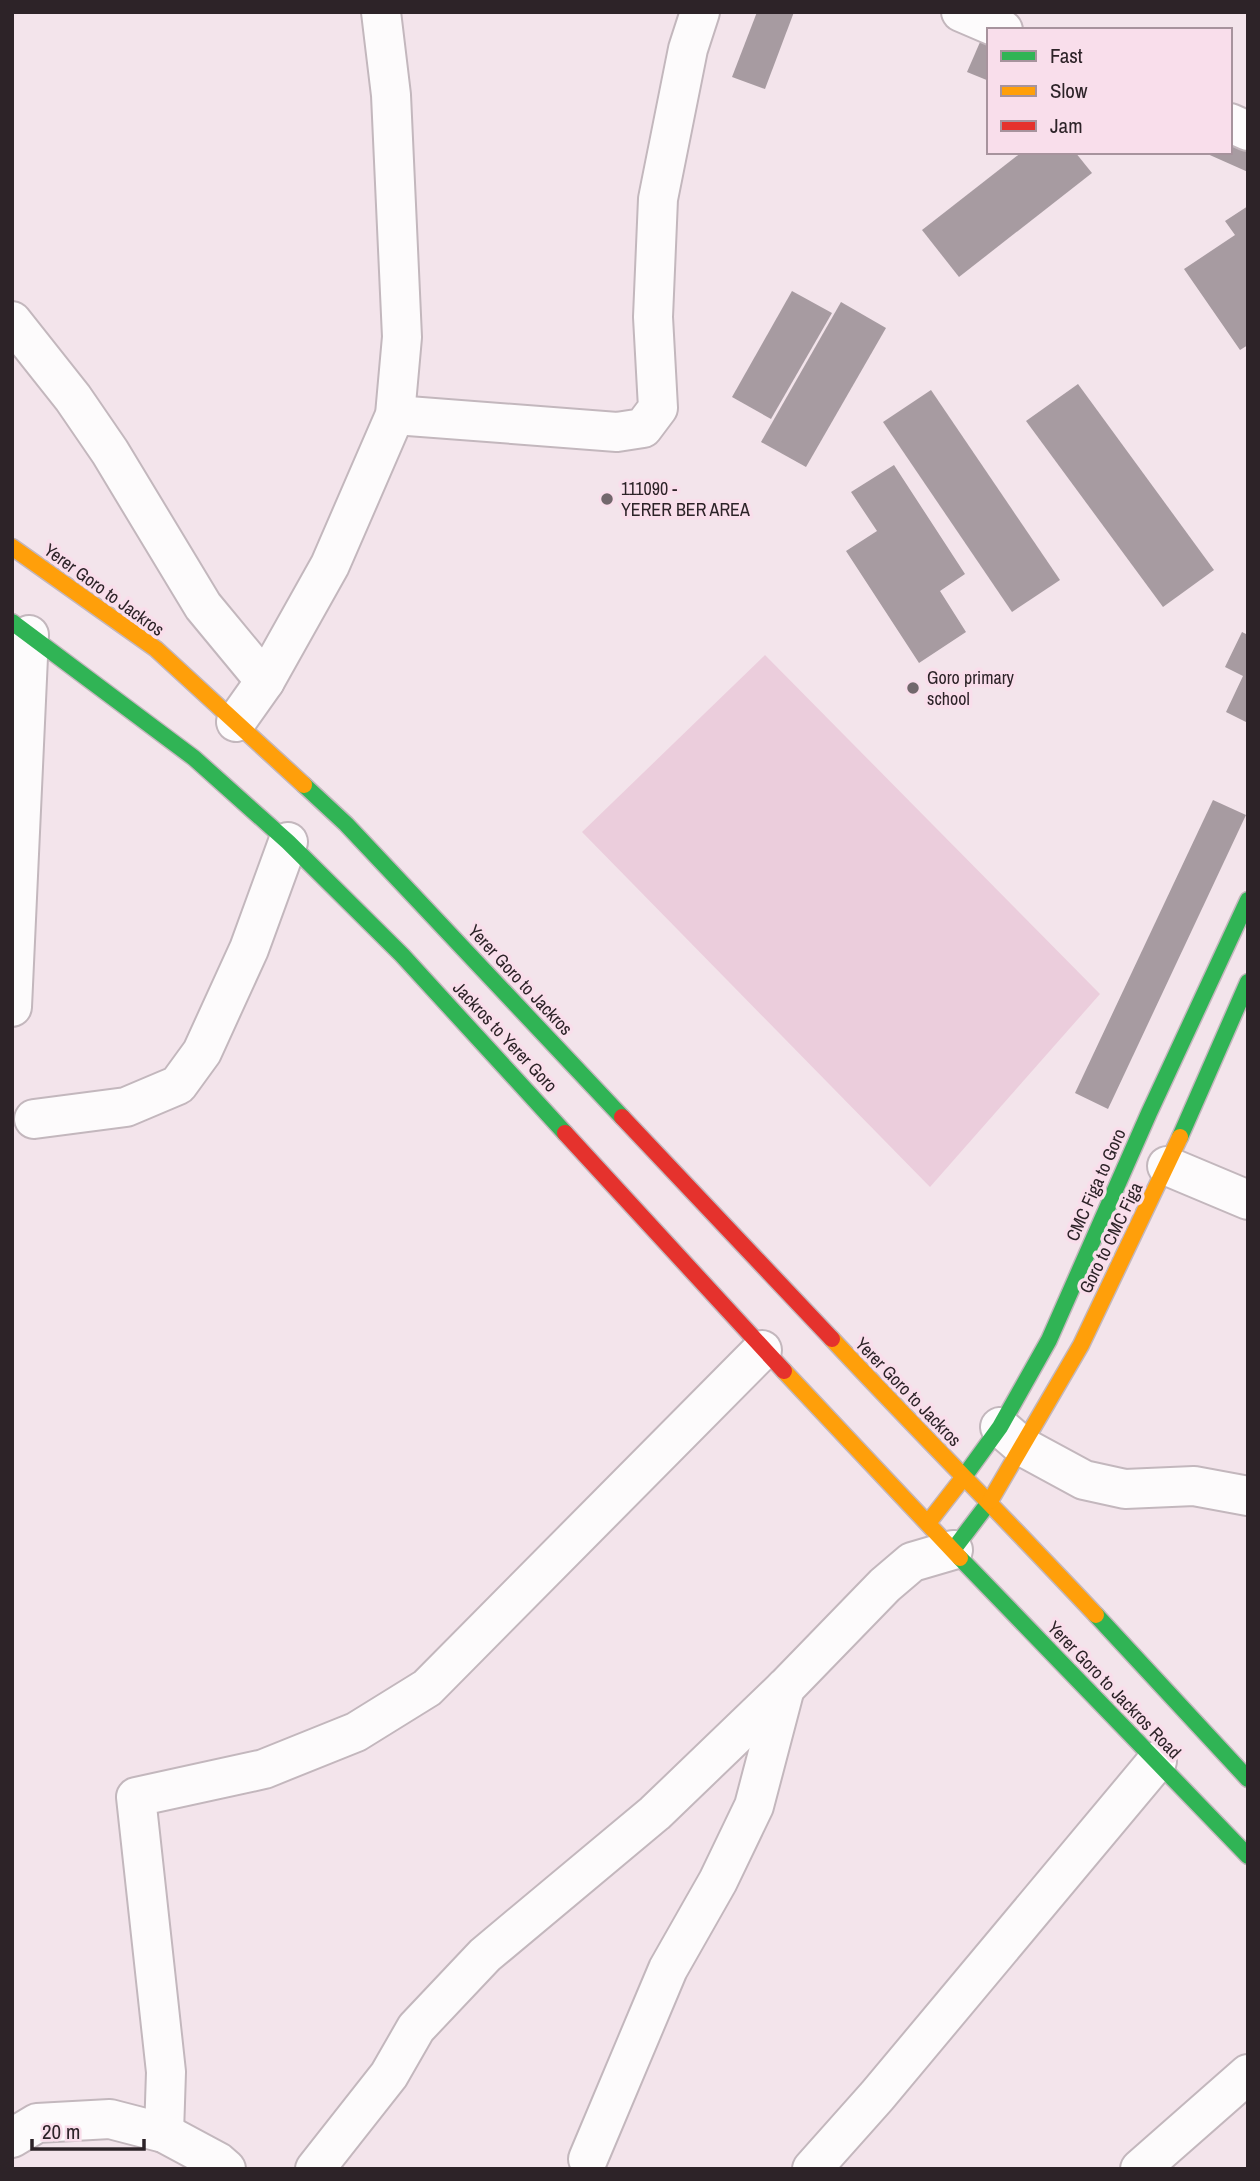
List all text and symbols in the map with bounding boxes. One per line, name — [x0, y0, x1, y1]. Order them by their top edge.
legend — [987, 28, 1232, 154]
text: Fast — [1050, 41, 1083, 70]
text: Slow — [1050, 76, 1088, 105]
text: Jam — [1050, 111, 1083, 140]
place label: 111090 - YERER BER AREA — [621, 476, 750, 522]
marker: 111090 - YERER BER AREA — [599, 491, 615, 507]
street label: Yerer Goro to Jackros — [39, 537, 170, 642]
place label: Goro primary school — [927, 665, 1015, 711]
marker: Goro primary school — [905, 680, 921, 696]
street label: Yerer Goro to Jackros — [462, 919, 578, 1041]
street label: Jackros to Yerer Goro — [447, 976, 563, 1097]
street label: CMC Figa to Goro — [1060, 1125, 1131, 1245]
street label: Goro to CMC Figa — [1073, 1178, 1148, 1297]
street label: Yerer Goro to Jackros — [850, 1331, 967, 1452]
street label: Yerer Goro to Jackros Road — [1042, 1615, 1187, 1764]
scale bar — [32, 2108, 144, 2152]
text: 20 m — [42, 2117, 80, 2146]

